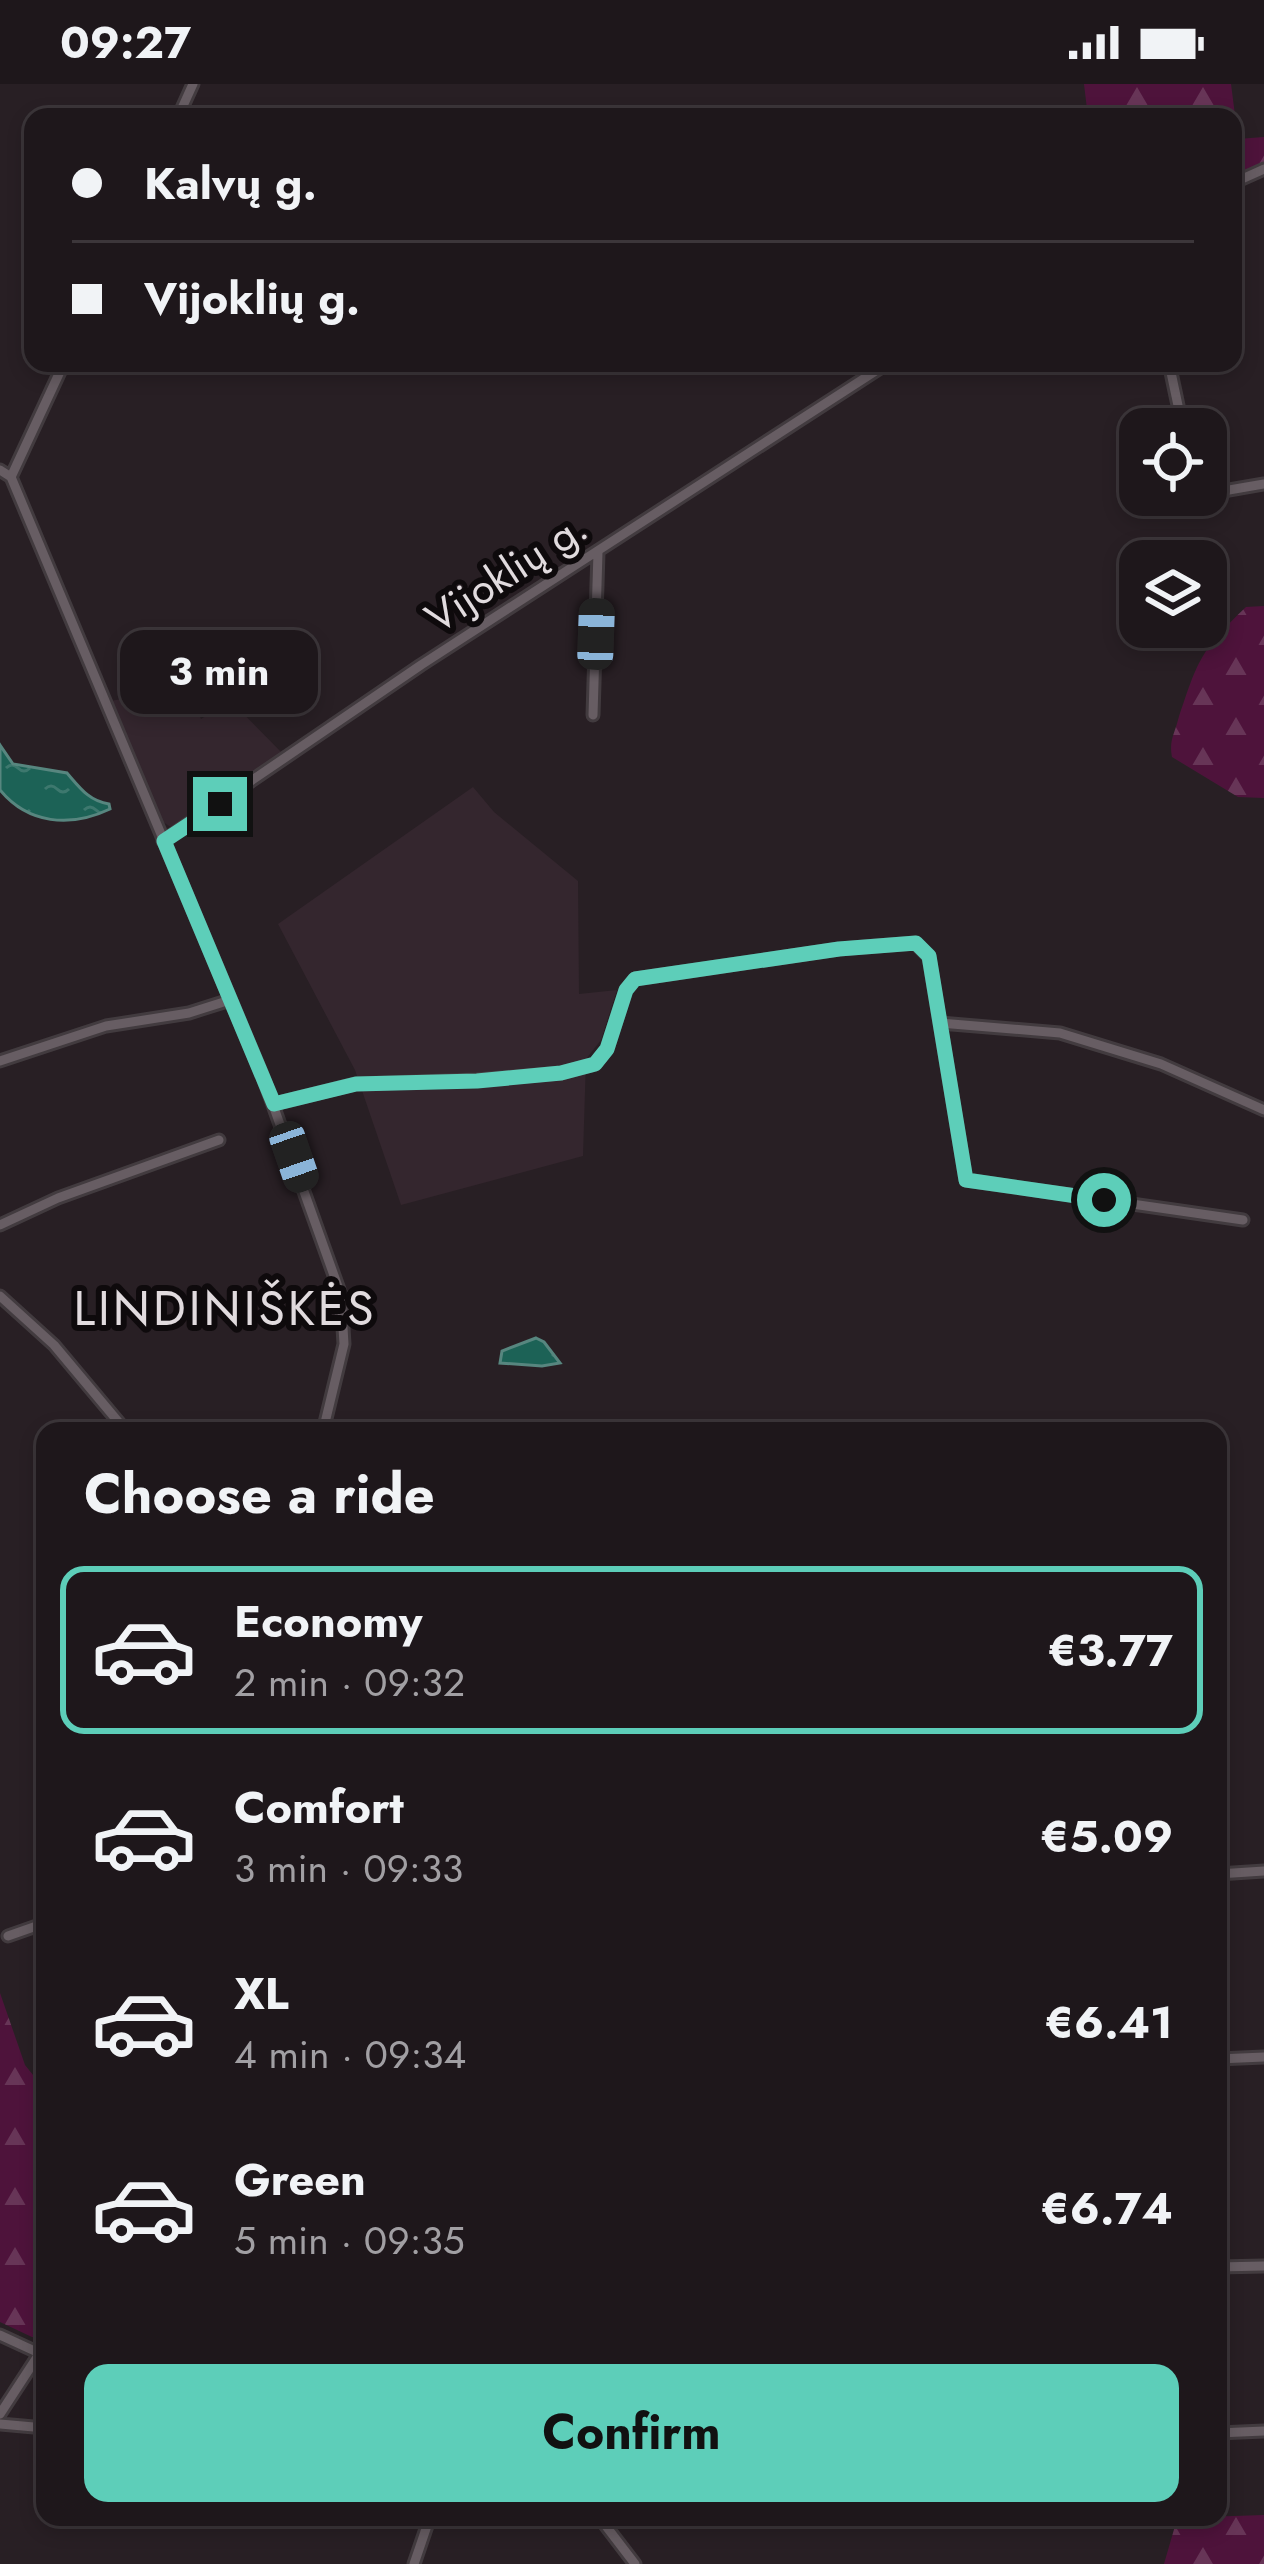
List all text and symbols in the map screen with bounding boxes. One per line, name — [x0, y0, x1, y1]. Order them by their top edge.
text: 09:27 — [60, 10, 191, 75]
text: Kalvų g. — [144, 151, 317, 216]
text: Vijoklių g. — [144, 266, 360, 331]
map controls — [1119, 408, 1227, 648]
button: locate — [1119, 408, 1227, 516]
street label: Vijoklių g. — [413, 497, 599, 648]
button: layers — [1119, 540, 1227, 648]
car — [577, 597, 615, 671]
callout: 3 min — [121, 630, 319, 714]
text: 3 min — [168, 643, 270, 700]
route end — [193, 777, 247, 831]
car — [265, 1117, 323, 1197]
route start — [1077, 1173, 1131, 1227]
district label: LINDINIŠKĖS — [73, 1274, 377, 1343]
text: Choose a ride — [84, 1455, 435, 1533]
text: Economy — [234, 1589, 422, 1654]
icon: car — [90, 1596, 198, 1704]
text: €3.77 — [1047, 1618, 1173, 1683]
text: 2 min · 09:32 — [234, 1654, 465, 1711]
text: Comfort — [234, 1775, 404, 1840]
icon: car — [90, 1782, 198, 1890]
text: €5.09 — [1040, 1804, 1173, 1869]
text: 3 min · 09:33 — [234, 1840, 463, 1897]
text: XL — [234, 1961, 289, 2026]
icon: car — [90, 1968, 198, 2076]
text: €6.41 — [1045, 1990, 1173, 2055]
text: 4 min · 09:34 — [234, 2026, 466, 2083]
text: Green — [234, 2147, 366, 2212]
icon: car — [90, 2154, 198, 2262]
text: €6.74 — [1040, 2176, 1173, 2241]
text: 5 min · 09:35 — [234, 2212, 465, 2269]
button: Confirm — [84, 2364, 1179, 2502]

